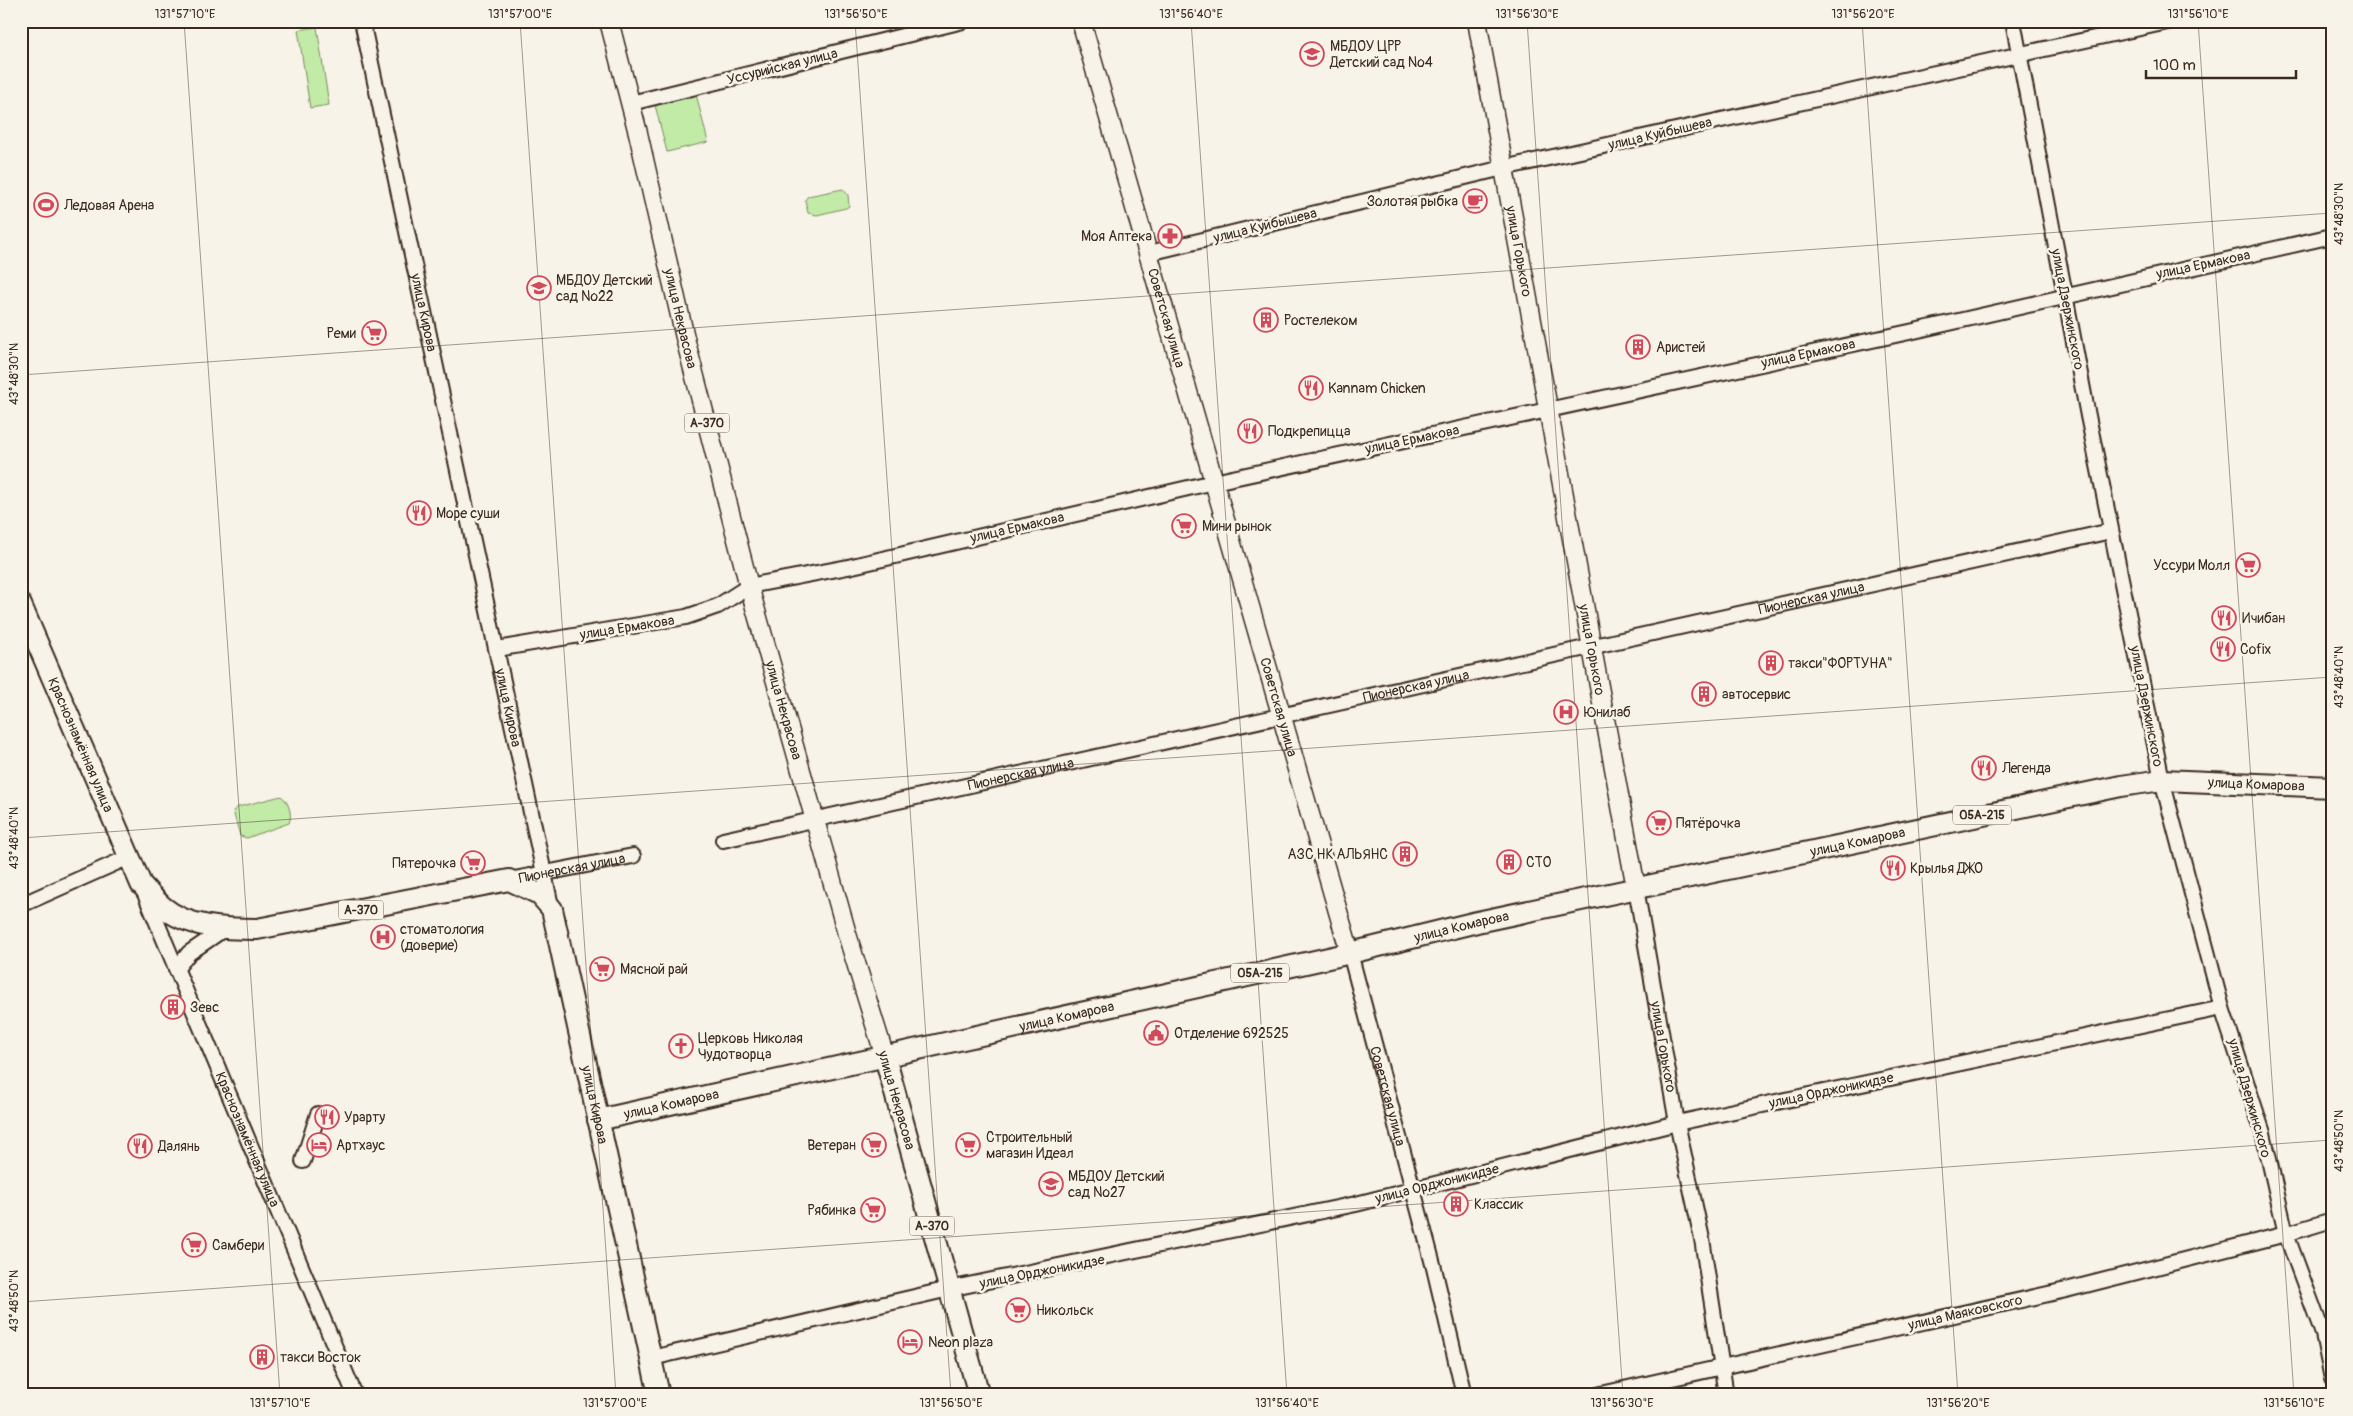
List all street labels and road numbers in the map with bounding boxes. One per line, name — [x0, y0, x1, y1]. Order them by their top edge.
street label: Уссурийская улица — [725, 45, 839, 88]
street label: улица Куйбышева — [1606, 113, 1714, 154]
street label: улица Горького — [1502, 203, 1535, 299]
street label: улица Куйбышева — [1211, 204, 1319, 247]
street label: улица Дзержинского — [2047, 246, 2088, 371]
street label: улица Ермакова — [2154, 246, 2252, 283]
street label: улица Некрасова — [660, 266, 700, 370]
street label: Советская улица — [1144, 266, 1189, 370]
street label: улица Кирова — [407, 271, 440, 353]
street label: улица Ермакова — [1759, 335, 1857, 372]
road number: А-370 — [684, 413, 730, 432]
street label: улица Ермакова — [1363, 421, 1461, 458]
street label: улица Ермакова — [968, 508, 1066, 547]
street label: Пионерская улица — [1757, 578, 1866, 618]
street label: улица Горького — [1575, 602, 1609, 697]
street label: улица Ермакова — [578, 612, 676, 644]
street label: улица Дзержинского — [2126, 643, 2167, 768]
street label: Советская улица — [1256, 656, 1301, 759]
street label: улица Некрасова — [761, 658, 805, 762]
street label: улица Кирова — [491, 666, 525, 748]
street label: Пионерская улица — [1362, 666, 1471, 706]
street label: Краснознамённая улица — [44, 675, 117, 815]
street label: Пионерская улица — [966, 754, 1075, 794]
street label: улица Комарова — [2206, 774, 2305, 795]
road number: 05А-215 — [1953, 806, 2011, 824]
street label: улица Комарова — [1808, 824, 1907, 861]
street label: Пионерская улица — [517, 850, 627, 887]
road number: А-370 — [338, 900, 384, 920]
street label: улица Комарова — [1412, 907, 1511, 946]
road number: 05А-215 — [1231, 964, 1289, 982]
street label: улица Комарова — [1017, 998, 1116, 1036]
street label: улица Горького — [1647, 999, 1680, 1094]
street label: улица Дзержинского — [2224, 1036, 2275, 1160]
street label: Советская улица — [1366, 1044, 1409, 1148]
street label: улица Некрасова — [874, 1048, 919, 1152]
street label: улица Кирова — [577, 1063, 611, 1145]
street label: Краснознамённая улица — [212, 1069, 283, 1210]
street label: улица Орджоникидзе — [1766, 1069, 1895, 1112]
street label: улица Комарова — [621, 1085, 720, 1123]
street label: улица Орджоникидзе — [1372, 1160, 1501, 1207]
road number: А-370 — [910, 1216, 954, 1236]
street label: улица Орджоникидзе — [977, 1251, 1106, 1292]
street label: улица Маяковского — [1905, 1291, 2024, 1334]

